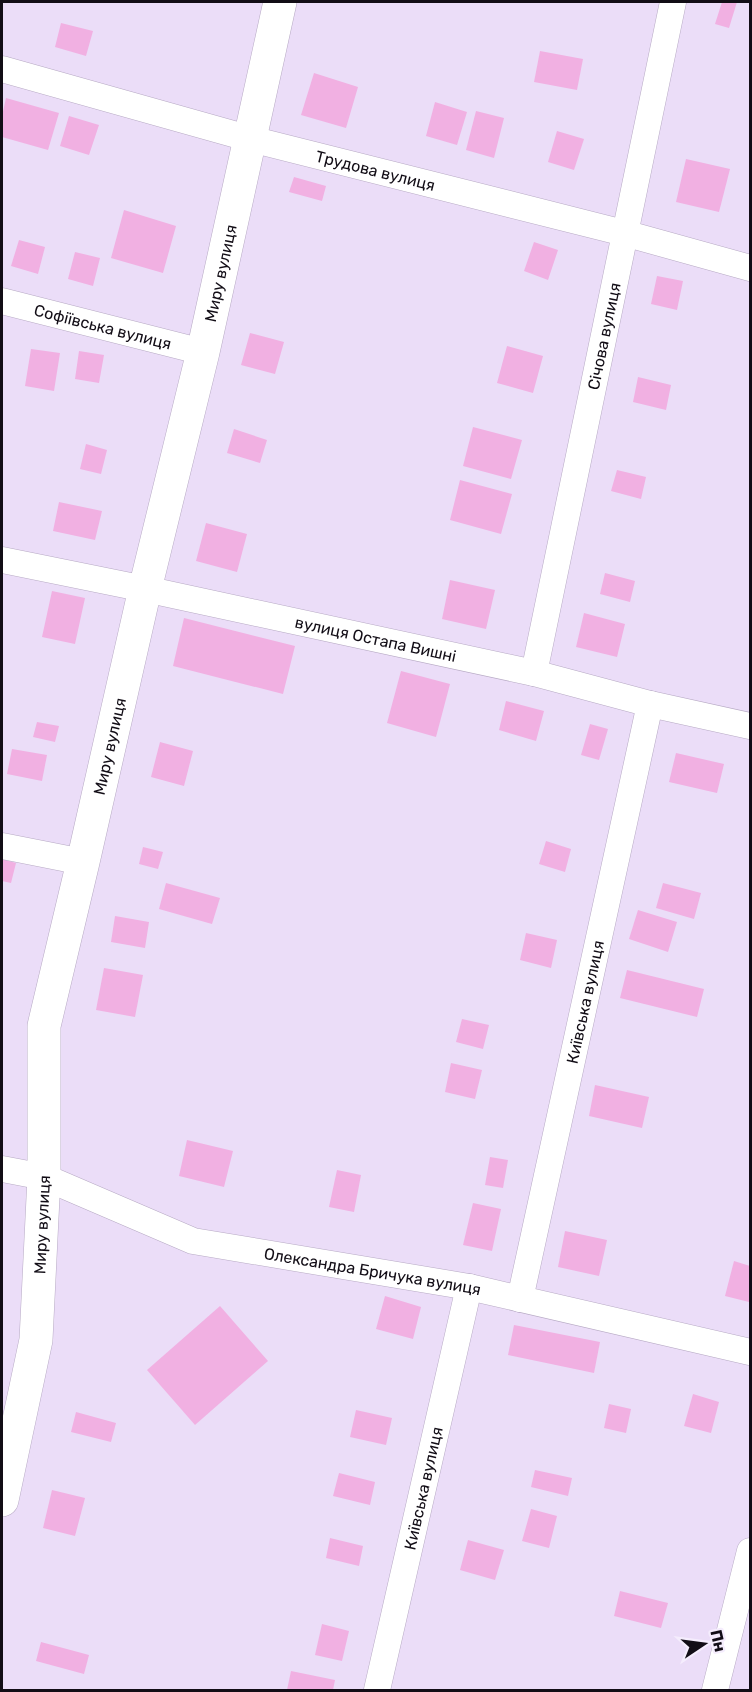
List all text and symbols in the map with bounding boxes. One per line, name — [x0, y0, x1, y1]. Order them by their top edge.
street label: Трудова вулиця — [314, 146, 437, 195]
street label: Миру вулиця — [200, 223, 240, 324]
street label: Січова вулиця — [583, 281, 624, 392]
street label: Софіївська вулиця — [32, 300, 174, 353]
street label: вулиця Остапа Вишні — [293, 612, 458, 665]
street label: Миру вулиця — [89, 696, 130, 797]
street label: Київська вулиця — [562, 938, 608, 1066]
street label: Миру вулиця — [30, 1175, 54, 1275]
street label: Олександра Бричука вулиця — [263, 1243, 483, 1299]
street label: Київська вулиця — [400, 1425, 446, 1552]
north arrow — [674, 1614, 734, 1674]
text: Пн — [706, 1628, 730, 1654]

